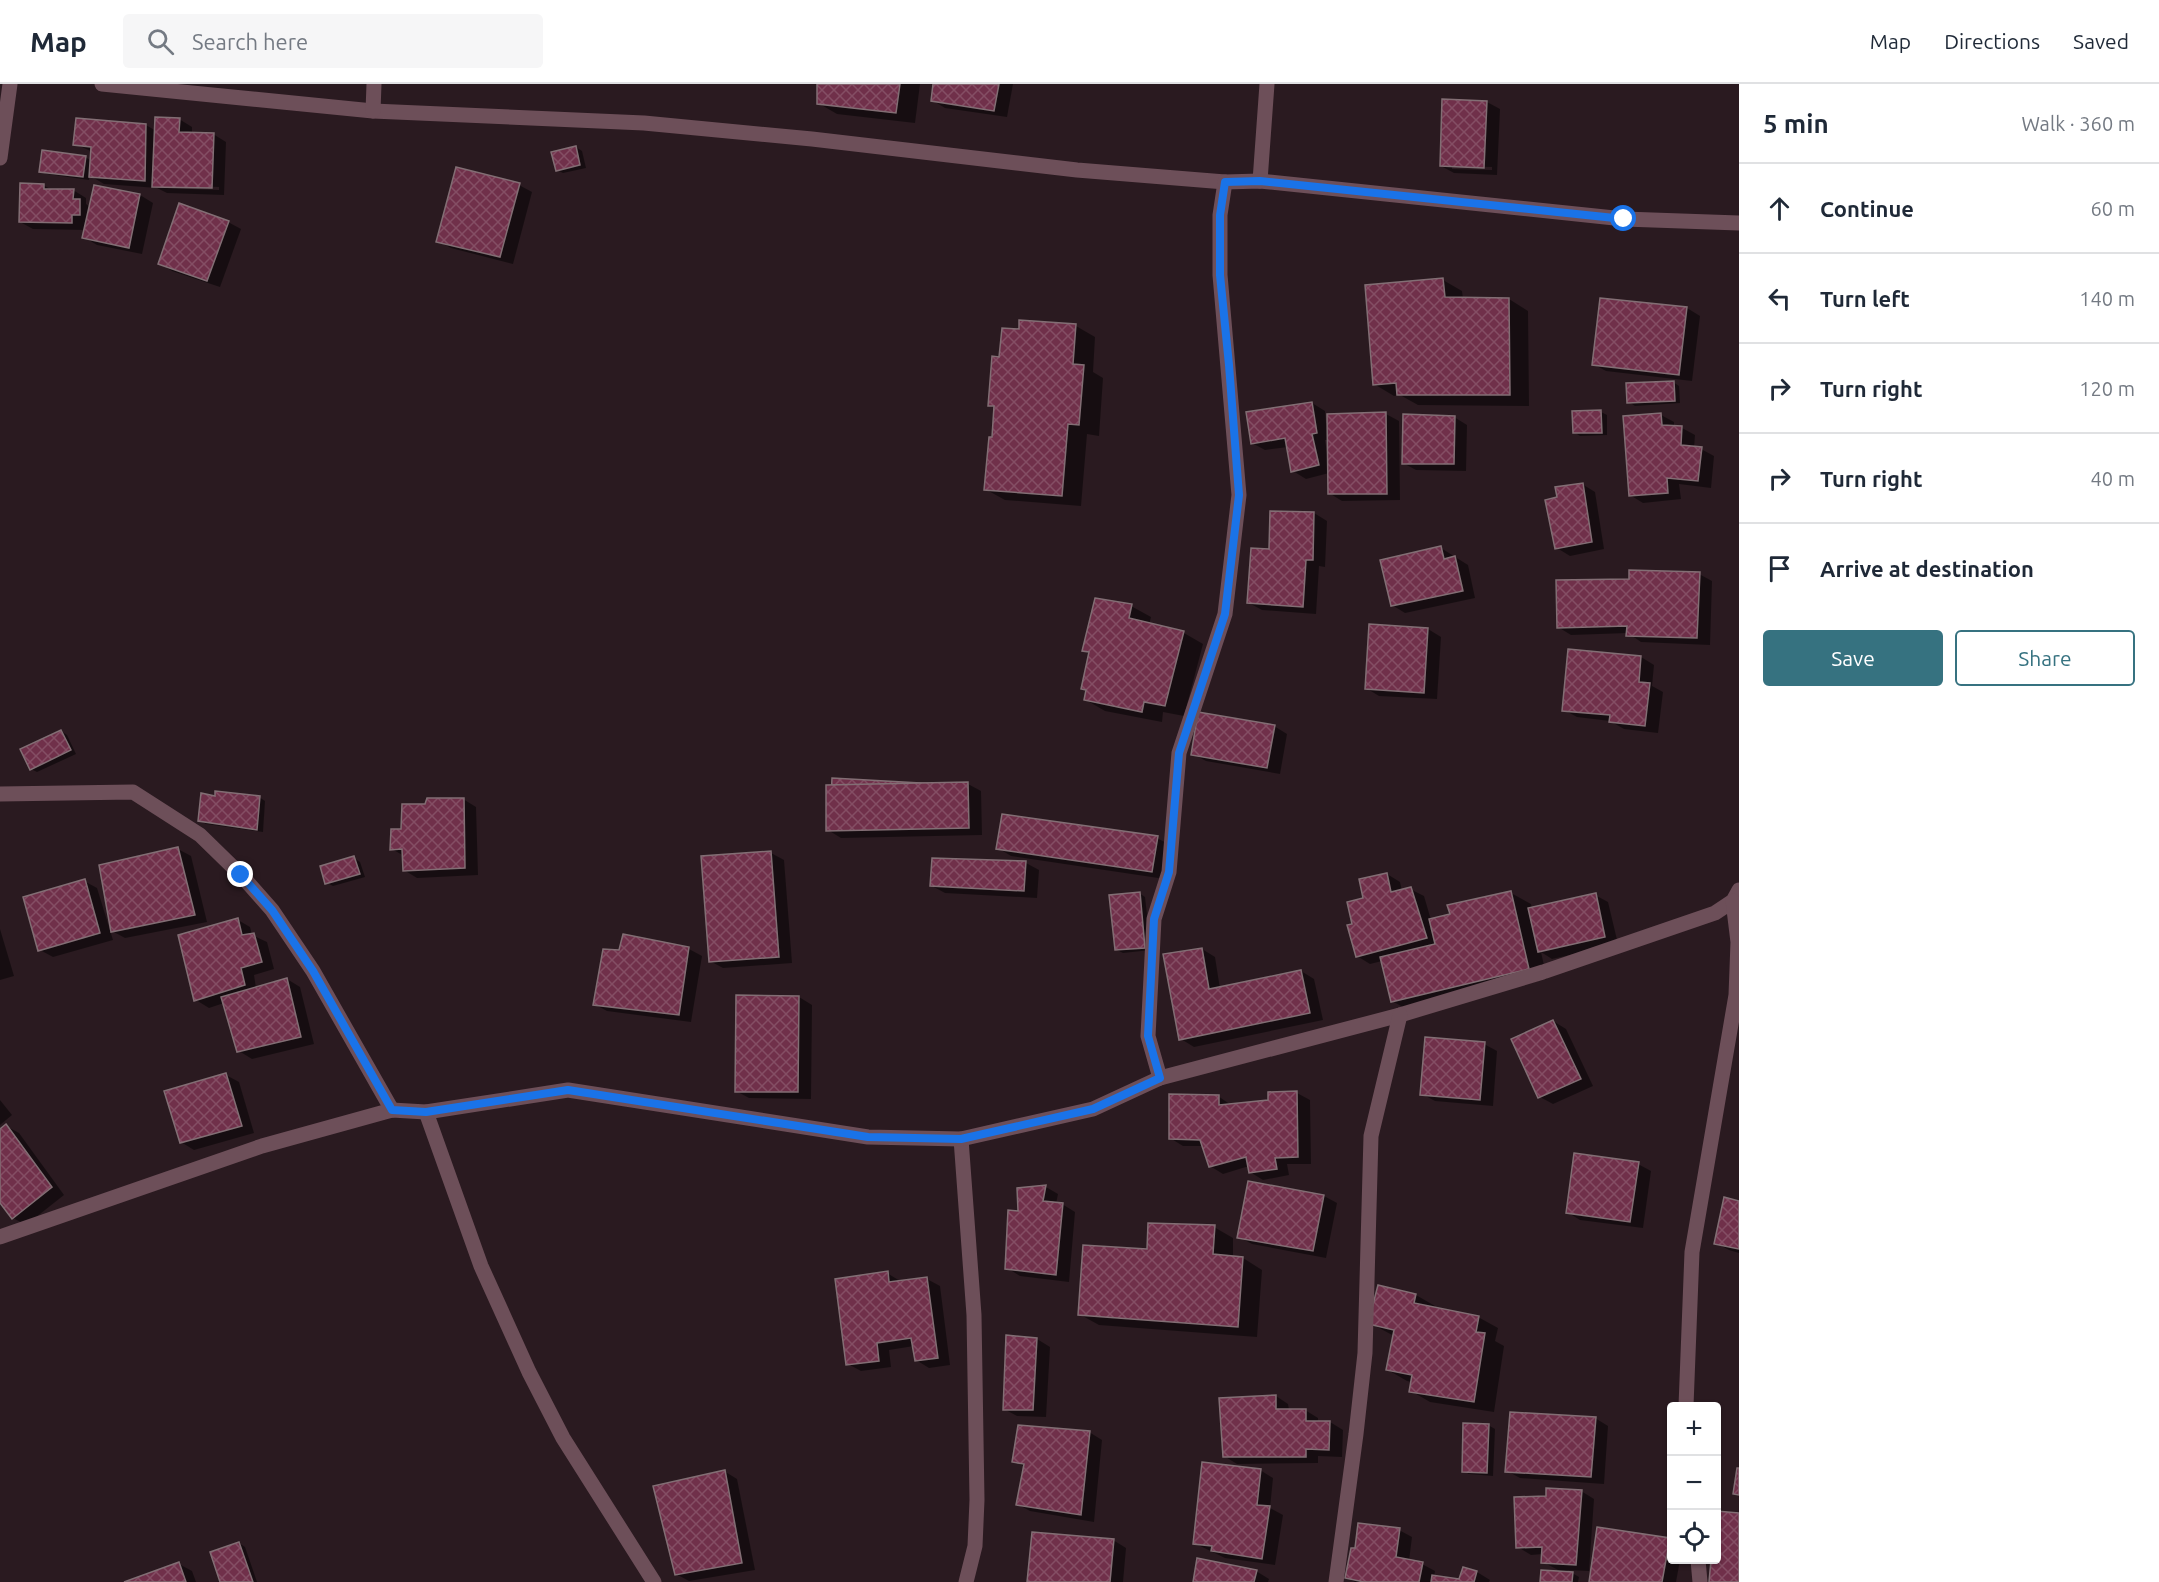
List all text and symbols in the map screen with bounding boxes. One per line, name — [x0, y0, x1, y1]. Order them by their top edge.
search box — [123, 14, 543, 68]
icon: search — [144, 25, 177, 58]
text: Map — [30, 26, 87, 57]
text: Search here — [192, 29, 308, 54]
text: Map — [1870, 29, 1911, 53]
text: Directions — [1944, 29, 2040, 53]
text: Saved — [2073, 29, 2129, 53]
text: 5 min — [1763, 109, 1829, 138]
text: Walk · 360 m — [2022, 112, 2135, 135]
icon: ahead — [1763, 192, 1796, 225]
text: Continue — [1820, 196, 1914, 221]
text: 60 m — [2091, 197, 2135, 220]
route start — [1610, 205, 1636, 231]
icon: left — [1763, 282, 1796, 315]
text: Turn left — [1820, 286, 1910, 311]
text: 140 m — [2079, 287, 2135, 310]
icon: right — [1763, 372, 1796, 405]
text: Turn right — [1820, 376, 1922, 401]
text: 120 m — [2079, 377, 2135, 400]
icon: right — [1763, 462, 1796, 495]
text: Turn right — [1820, 466, 1922, 491]
text: 40 m — [2091, 467, 2135, 490]
icon: arrive — [1763, 552, 1796, 585]
text: Arrive at destination — [1820, 556, 2034, 581]
button: Save — [1763, 630, 1943, 686]
button: Share — [1955, 630, 2135, 686]
route end — [227, 861, 253, 887]
map controls — [1667, 1402, 1721, 1564]
button: + — [1667, 1402, 1721, 1456]
button: − — [1667, 1456, 1721, 1510]
button: locate — [1667, 1510, 1721, 1564]

